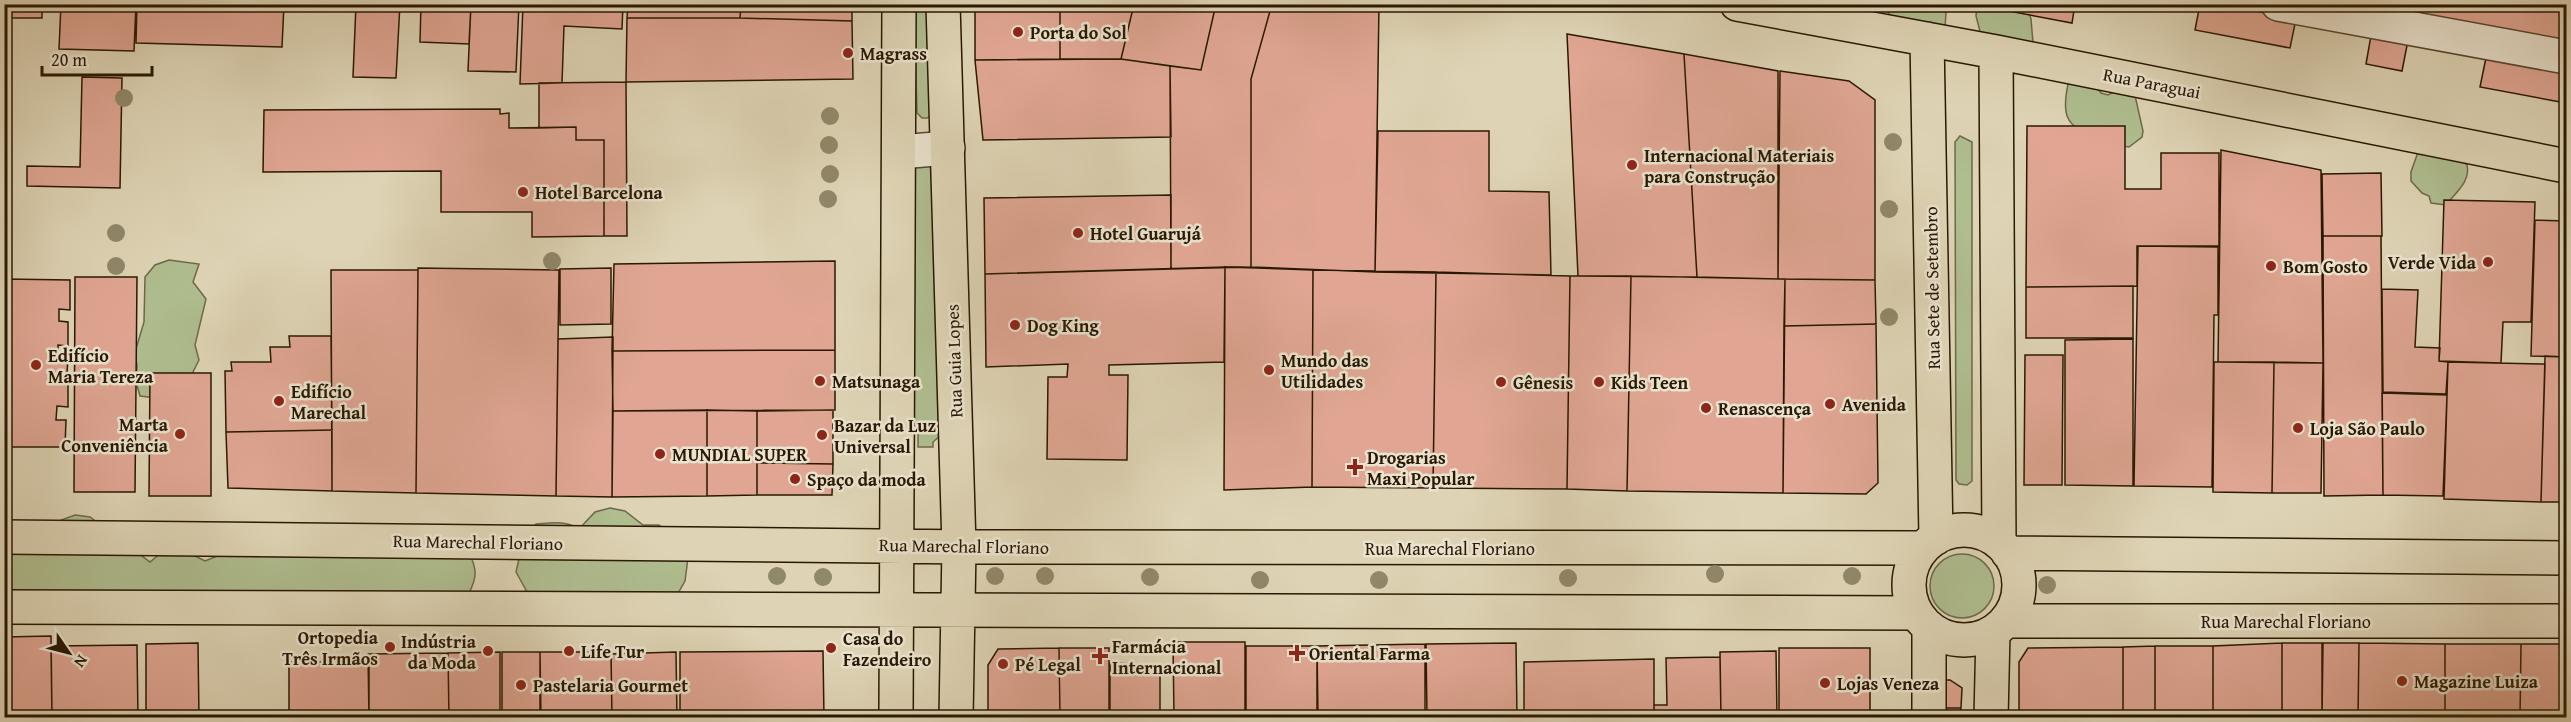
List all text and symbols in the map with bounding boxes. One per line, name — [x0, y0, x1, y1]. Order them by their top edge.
place label: Porta do Sol — [1030, 19, 1127, 46]
marker: Porta do Sol — [1011, 25, 1025, 39]
scale bar — [42, 39, 152, 77]
place label: Magrass — [860, 40, 927, 67]
text: 20 m — [51, 46, 87, 73]
marker: Magrass — [841, 46, 855, 60]
street label: Rua Paraguai — [2101, 60, 2203, 106]
place label: Internacional Materiais para Construção — [1644, 142, 1834, 190]
marker: Internacional Materiais para Construção — [1625, 158, 1639, 172]
place label: Hotel Barcelona — [535, 179, 664, 206]
marker: Hotel Barcelona — [516, 185, 530, 199]
street label: Rua Sete de Setembro — [1917, 206, 1947, 370]
place label: Hotel Guarujá — [1090, 220, 1202, 247]
marker: Hotel Guarujá — [1071, 226, 1085, 240]
place label: Verde Vida — [2388, 249, 2477, 276]
place label: Bom Gosto — [2283, 253, 2368, 280]
marker: Verde Vida — [2481, 255, 2495, 269]
marker: Bom Gosto — [2264, 259, 2278, 273]
street label: Rua Guia Lopes — [939, 304, 969, 418]
place label: Dog King — [1027, 312, 1099, 339]
marker: Dog King — [1008, 318, 1022, 332]
place label: Edifício Maria Tereza — [48, 342, 154, 390]
place label: Mundo das Utilidades — [1281, 347, 1369, 395]
marker: Edifício Maria Tereza — [29, 358, 43, 372]
marker: Mundo das Utilidades — [1262, 363, 1276, 377]
place label: Matsunaga — [832, 368, 921, 395]
place label: Gênesis — [1513, 369, 1574, 396]
place label: Kids Teen — [1611, 369, 1689, 396]
marker: Matsunaga — [813, 374, 827, 388]
marker: Gênesis — [1494, 375, 1508, 389]
marker: Kids Teen — [1592, 375, 1606, 389]
place label: Edifício Marechal — [291, 378, 366, 426]
place label: Avenida — [1842, 391, 1907, 418]
marker: Edifício Marechal — [272, 394, 286, 408]
place label: Renascença — [1718, 395, 1812, 422]
marker: Avenida — [1823, 397, 1837, 411]
marker: Renascença — [1699, 401, 1713, 415]
place label: Marta Conveniência — [61, 411, 169, 459]
place label: Bazar da Luz Universal — [834, 412, 937, 460]
place label: Loja São Paulo — [2310, 415, 2425, 442]
marker: Loja São Paulo — [2291, 421, 2305, 435]
marker: Marta Conveniência — [173, 427, 187, 441]
marker: Bazar da Luz Universal — [815, 428, 829, 442]
place label: MUNDIAL SUPER — [672, 441, 808, 468]
place label: Drogarias Maxi Popular — [1367, 444, 1475, 492]
marker: MUNDIAL SUPER — [653, 447, 667, 461]
marker: Drogarias Maxi Popular — [1348, 460, 1362, 474]
place label: Spaço da moda — [807, 466, 927, 493]
marker: Spaço da moda — [788, 472, 802, 486]
street label: Rua Marechal Floriano — [393, 527, 563, 557]
street label: Rua Marechal Floriano — [879, 531, 1049, 561]
street label: Rua Marechal Floriano — [1365, 535, 1535, 562]
street label: Rua Marechal Floriano — [2201, 608, 2371, 635]
north arrow — [39, 623, 99, 683]
place label: Ortopedia Três Irmãos — [282, 624, 379, 672]
place label: Casa do Fazendeiro — [843, 625, 932, 673]
place label: Indústria da Moda — [401, 628, 477, 676]
place label: Farmácia Internacional — [1112, 633, 1222, 681]
place label: Life Tur — [581, 638, 645, 665]
marker: Ortopedia Três Irmãos — [383, 640, 397, 654]
place label: Oriental Farma — [1309, 640, 1431, 667]
marker: Casa do Fazendeiro — [824, 641, 838, 655]
marker: Indústria da Moda — [481, 644, 495, 658]
marker: Life Tur — [562, 644, 576, 658]
marker: Oriental Farma — [1290, 646, 1304, 660]
marker: Farmácia Internacional — [1093, 649, 1107, 663]
text: N — [68, 650, 94, 673]
place label: Pé Legal — [1015, 651, 1081, 678]
marker: Pé Legal — [996, 657, 1010, 671]
place label: Magazine Luiza — [2414, 668, 2539, 695]
place label: Lojas Veneza — [1837, 670, 1940, 697]
place label: Pastelaria Gourmet — [533, 672, 688, 699]
marker: Magazine Luiza — [2395, 674, 2409, 688]
marker: Lojas Veneza — [1818, 676, 1832, 690]
marker: Pastelaria Gourmet — [514, 678, 528, 692]

